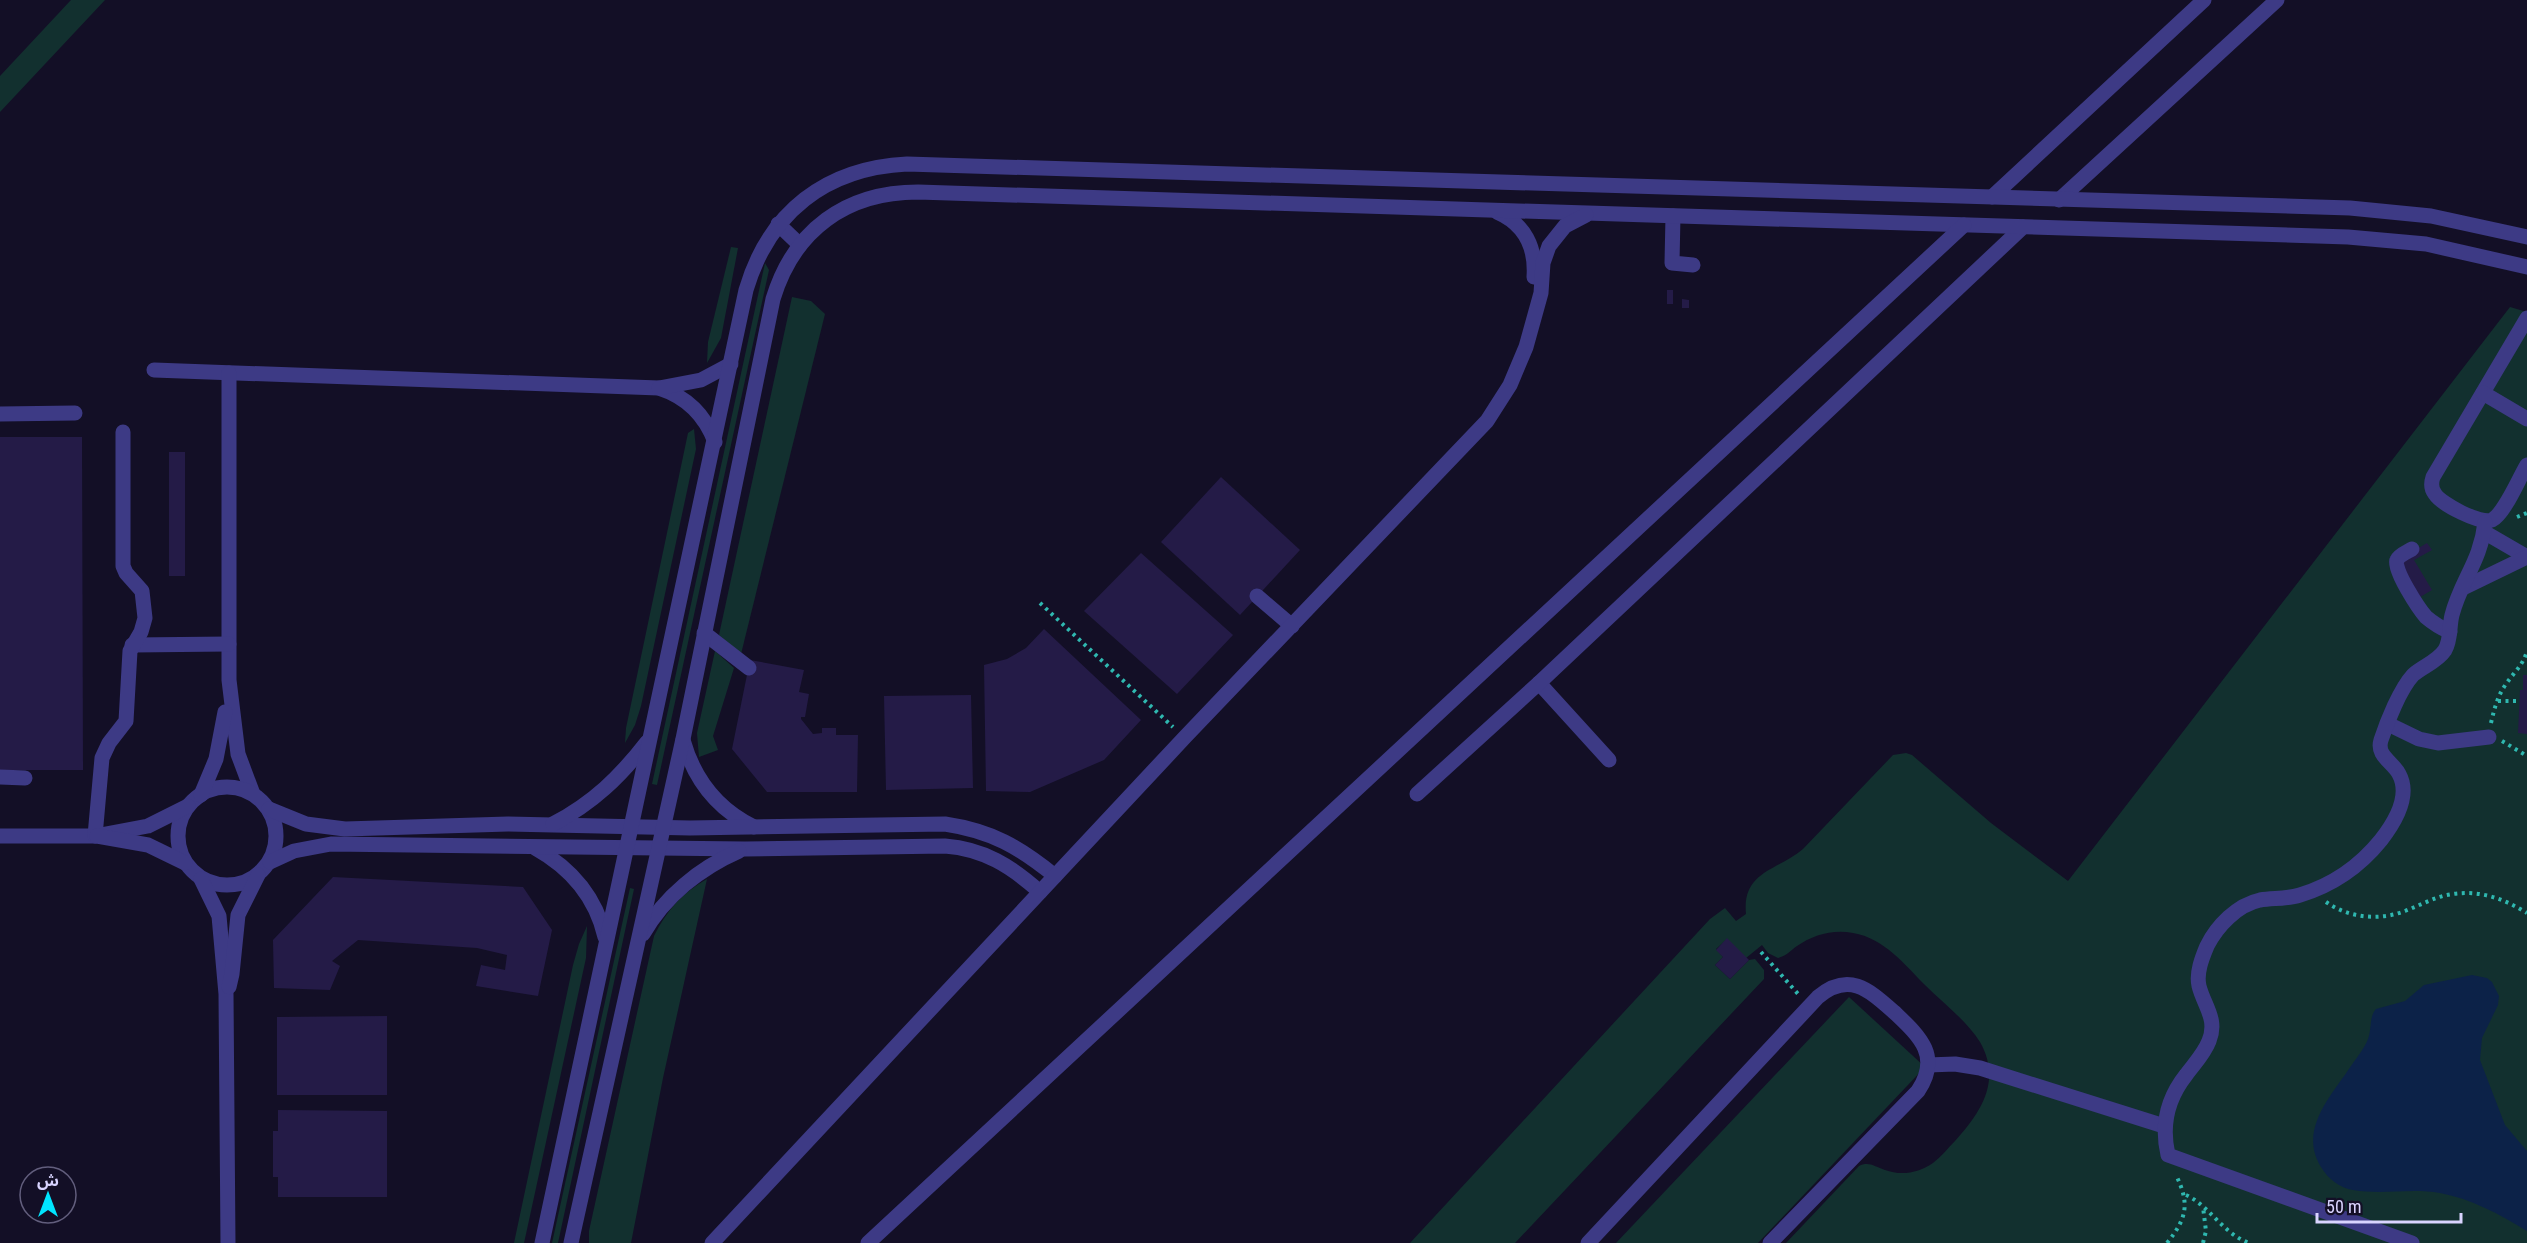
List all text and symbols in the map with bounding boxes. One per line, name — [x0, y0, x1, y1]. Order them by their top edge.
north arrow — [18, 1165, 78, 1225]
text: ش — [37, 1171, 59, 1190]
scale bar — [2317, 1186, 2461, 1224]
text: 50 m — [2326, 1196, 2361, 1217]

